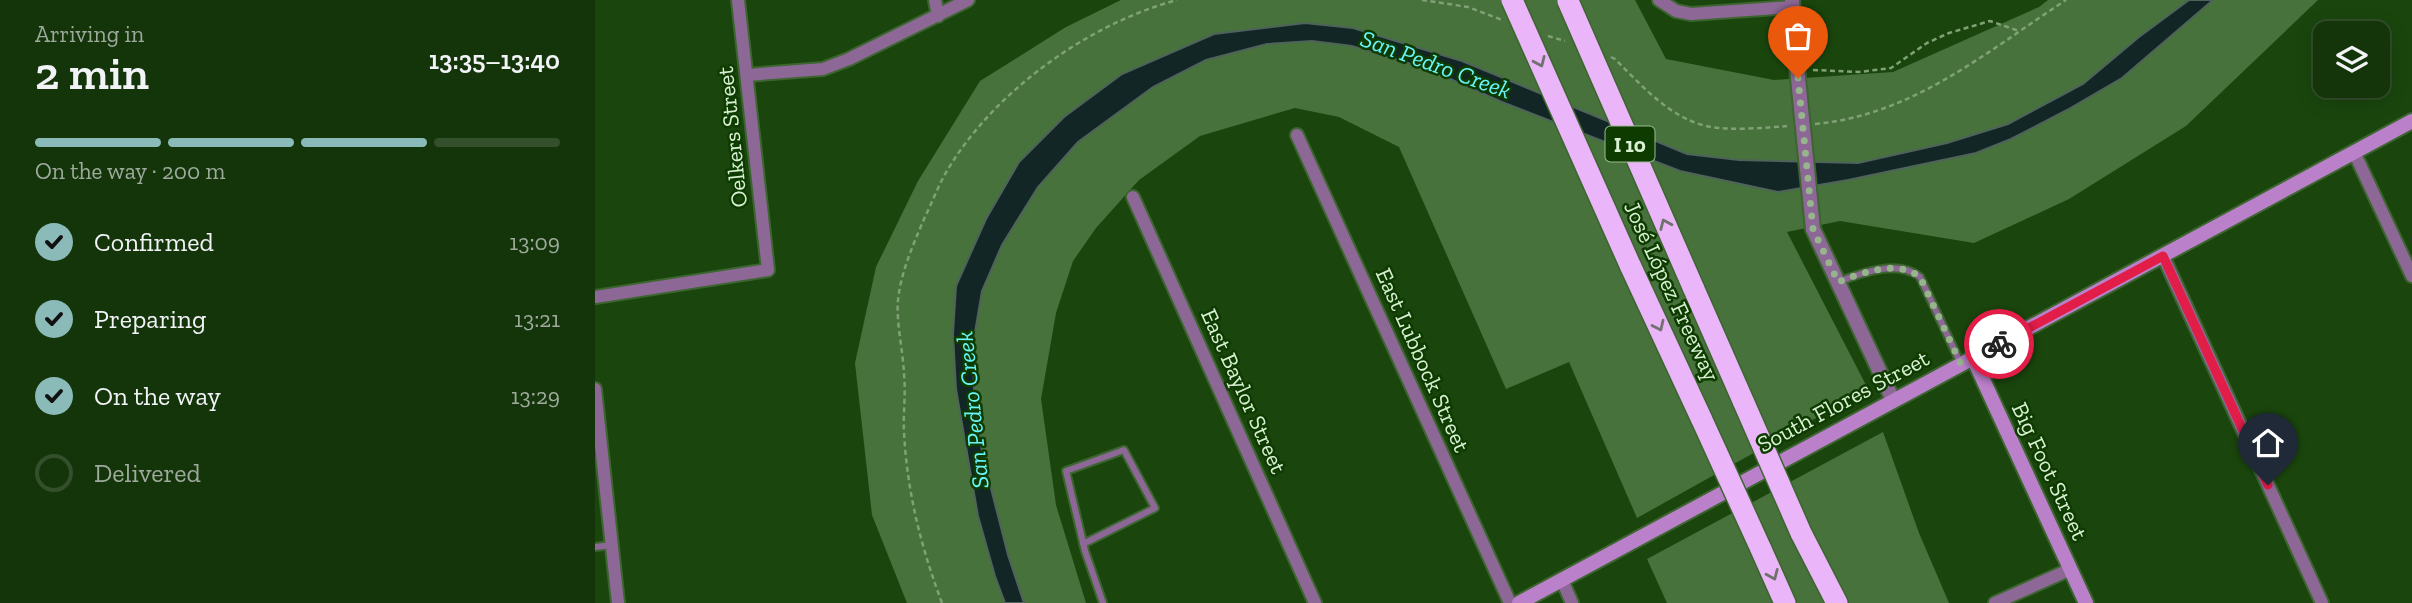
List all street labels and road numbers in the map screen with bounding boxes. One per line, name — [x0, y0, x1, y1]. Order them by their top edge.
street label: Oelkers Street — [711, 65, 753, 209]
road number: I 10 — [1605, 127, 1655, 162]
street label: José López Freeway — [1618, 197, 1726, 386]
street label: East Lubbock Street — [1370, 264, 1476, 457]
street label: East Baylor Street — [1195, 304, 1293, 478]
street label: South Flores Street — [1752, 344, 1934, 458]
street label: Big Foot Street — [2006, 398, 2094, 545]

